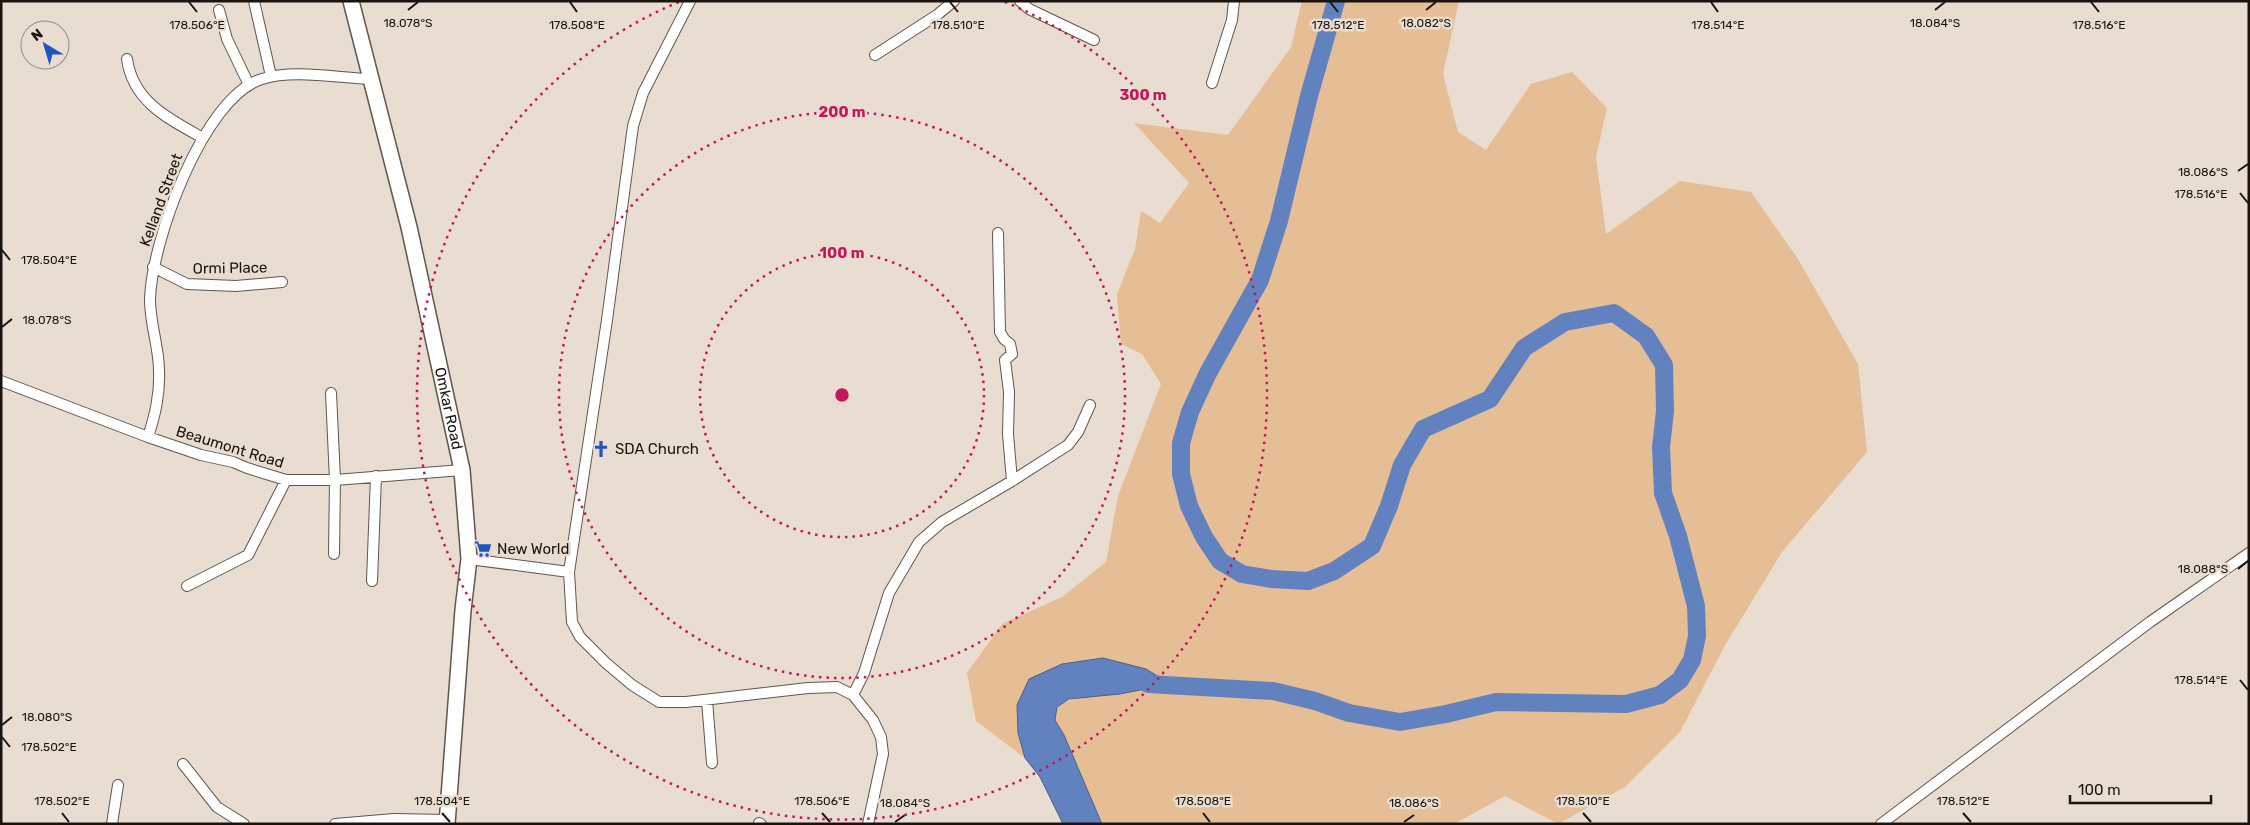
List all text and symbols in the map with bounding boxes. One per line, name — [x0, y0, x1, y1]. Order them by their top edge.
text: 18.078°S — [383, 16, 433, 30]
text: 18.082°S — [1401, 16, 1451, 30]
text: 18.084°S — [1910, 16, 1960, 30]
text: 178.506°E — [169, 18, 225, 32]
text: 178.508°E — [549, 18, 605, 32]
text: 178.510°E — [931, 18, 985, 32]
text: 178.512°E — [1312, 18, 1364, 32]
text: 178.514°E — [1691, 18, 1745, 32]
text: 178.516°E — [2072, 18, 2126, 32]
north arrow — [20, 20, 70, 70]
text: N — [28, 25, 47, 45]
text: 300 m — [1119, 86, 1167, 104]
text: 200 m — [818, 103, 866, 121]
street label: Kelland Street — [136, 151, 186, 249]
text: 18.086°S — [2178, 165, 2228, 179]
text: 178.516°E — [2174, 187, 2228, 201]
text: 100 m — [820, 244, 864, 262]
text: 178.504°E — [21, 253, 77, 267]
street label: Ormi Place — [192, 258, 268, 278]
text: 18.078°S — [22, 313, 72, 327]
street label: Omkar Road — [431, 365, 466, 451]
centre of rings — [833, 386, 851, 404]
street label: Beaumont Road — [174, 422, 286, 472]
church icon: SDA Church — [591, 439, 611, 459]
place label: SDA Church — [615, 440, 699, 458]
supermarket icon: New World — [473, 539, 493, 559]
place label: New World — [497, 540, 569, 558]
text: 18.088°S — [2178, 562, 2228, 576]
text: 178.514°E — [2174, 673, 2228, 687]
text: 18.080°S — [22, 710, 72, 724]
text: 178.502°E — [21, 740, 77, 754]
scale bar — [2070, 772, 2211, 804]
text: 100 m — [2078, 781, 2120, 799]
text: 178.502°E — [34, 794, 90, 808]
text: 178.504°E — [414, 794, 470, 808]
text: 178.506°E — [794, 794, 850, 808]
text: 178.508°E — [1175, 794, 1231, 808]
text: 178.510°E — [1556, 794, 1610, 808]
text: 178.512°E — [1937, 794, 1989, 808]
text: 18.084°S — [880, 796, 930, 810]
text: 18.086°S — [1389, 796, 1439, 810]

